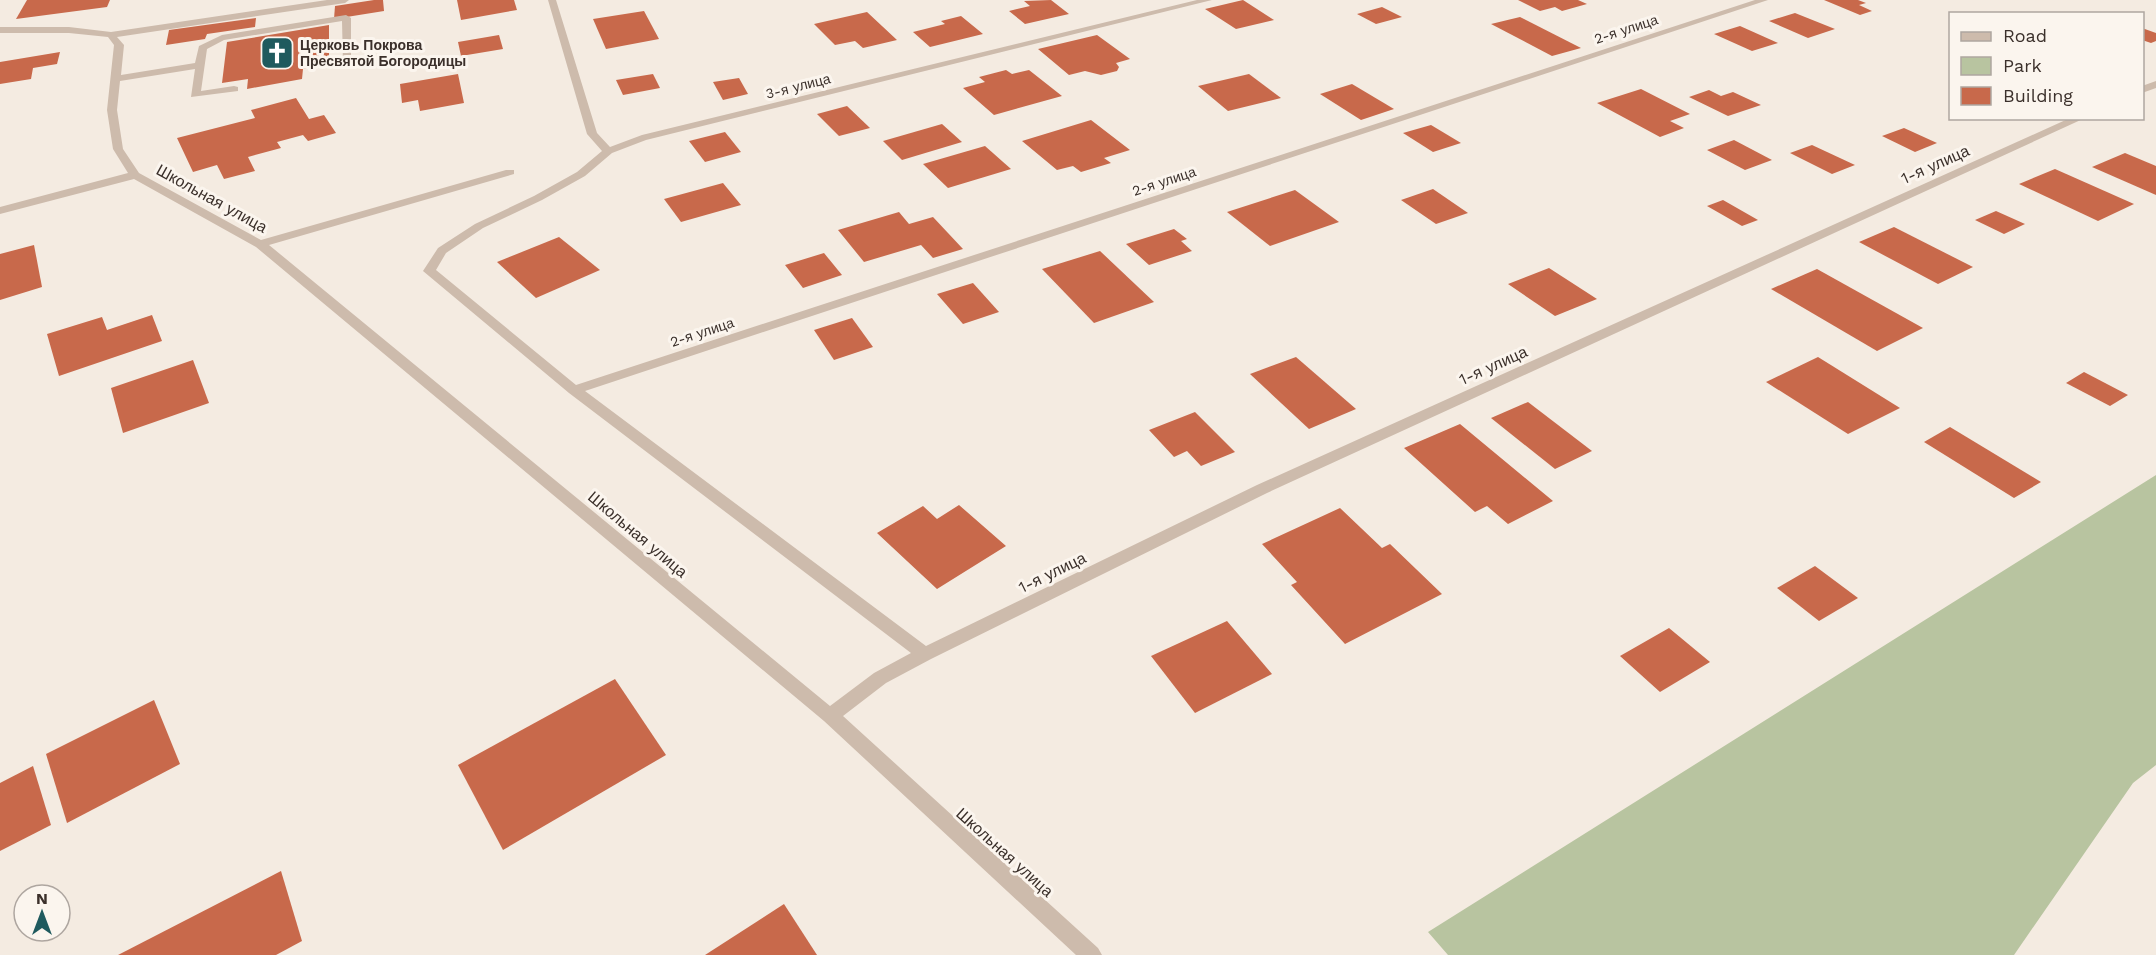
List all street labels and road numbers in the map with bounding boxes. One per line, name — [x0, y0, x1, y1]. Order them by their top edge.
street label: 2-я улица — [1592, 11, 1660, 47]
street label: 3-я улица — [764, 70, 832, 102]
street label: 1-я улица — [1898, 141, 1972, 188]
street label: Школьная улица — [153, 160, 271, 237]
street label: 2-я улица — [1130, 163, 1198, 199]
street label: 2-я улица — [668, 314, 736, 350]
street label: 1-я улица — [1456, 342, 1530, 389]
street label: Школьная улица — [584, 487, 691, 582]
street label: 1-я улица — [1015, 548, 1089, 597]
street label: Школьная улица — [952, 804, 1057, 901]

